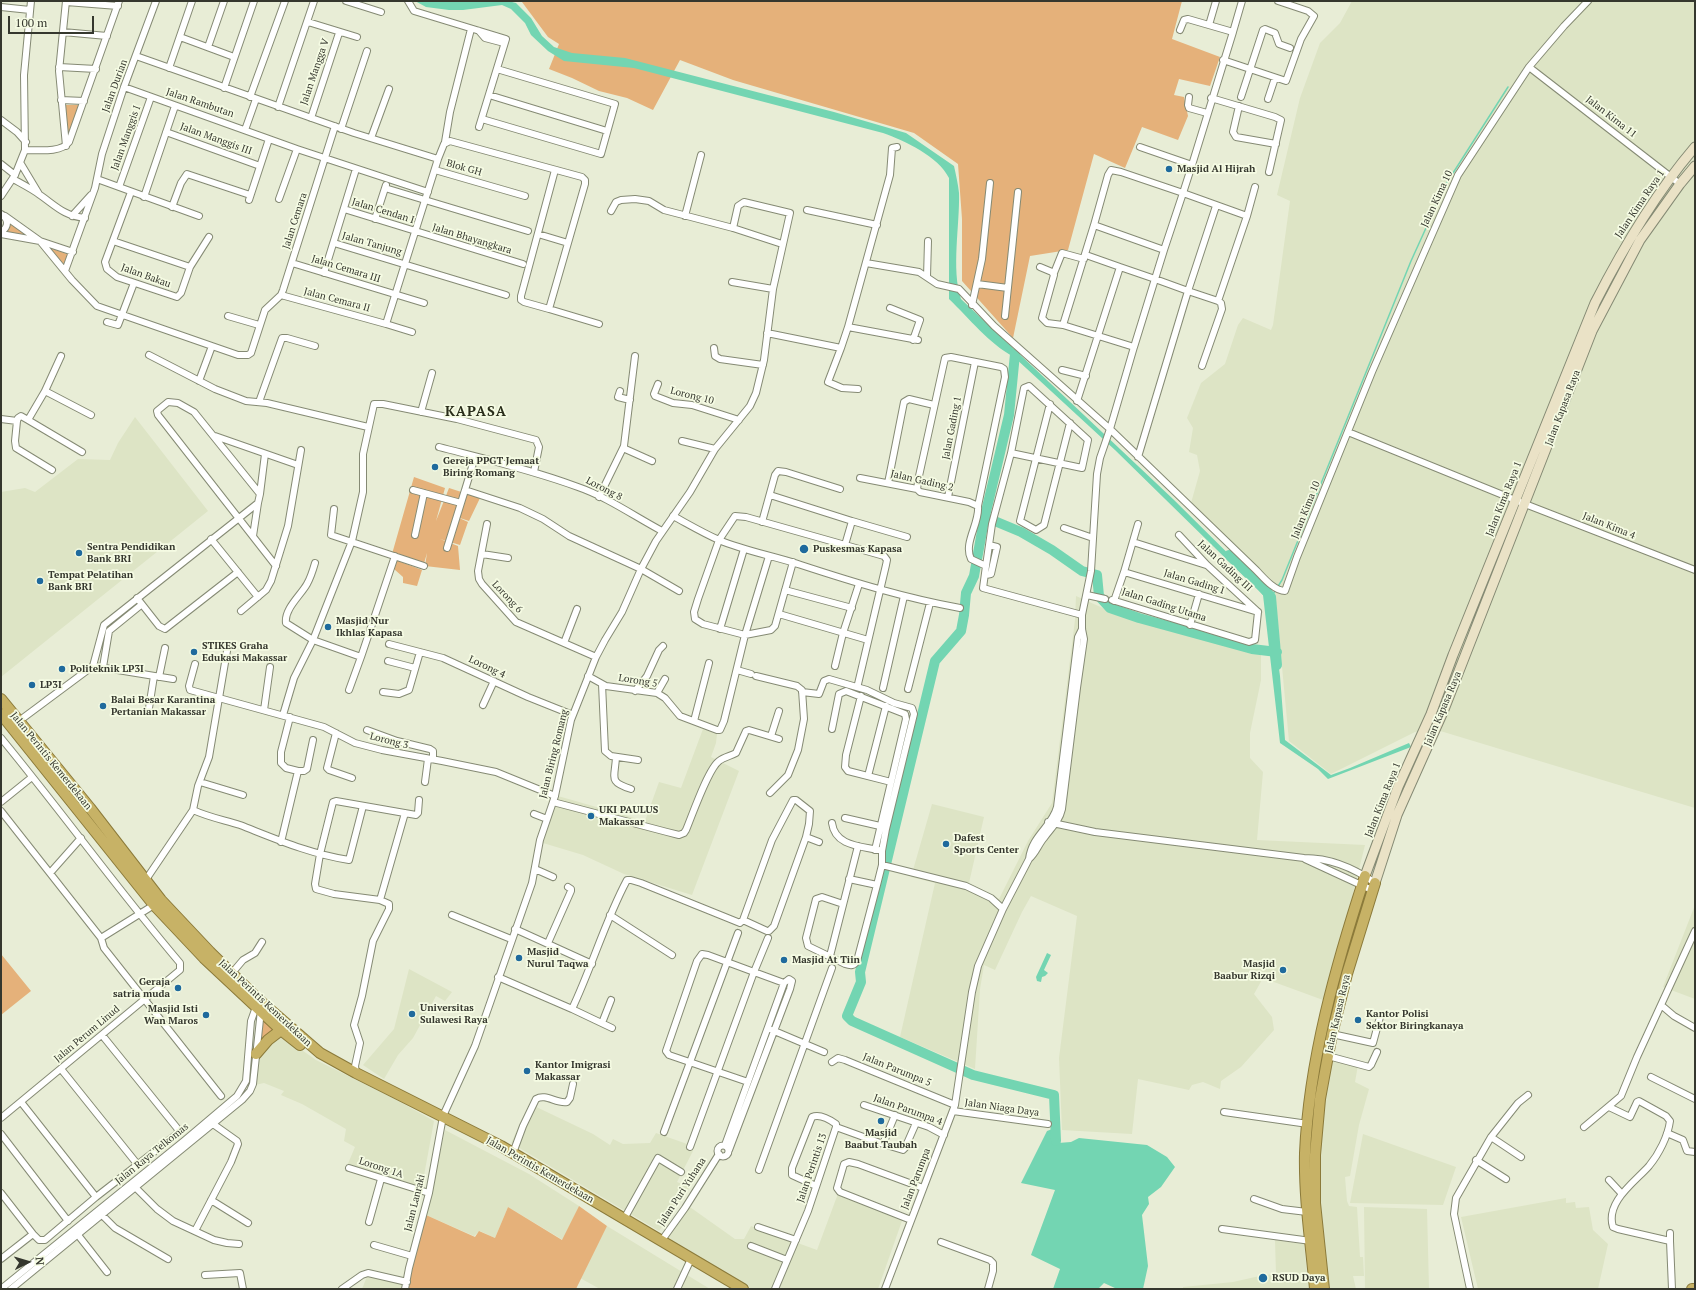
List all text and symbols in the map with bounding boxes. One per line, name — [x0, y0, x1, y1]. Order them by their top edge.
scale bar — [10, 8, 96, 34]
text: 100 m — [15, 15, 47, 30]
street label: Jalan Mangga V — [298, 37, 332, 107]
street label: Jalan Durian — [100, 58, 130, 114]
street label: Jalan Rambutan — [165, 86, 235, 120]
street label: Jalan Kima 11 — [1583, 93, 1639, 141]
street label: Jalan Manggis I — [109, 104, 143, 172]
street label: Jalan Manggis III — [179, 120, 253, 158]
street label: Blok GH — [445, 157, 483, 179]
place label: Masjid Al Hijrah — [1177, 163, 1255, 175]
marker: Masjid Al Hijrah — [1164, 164, 1174, 174]
street label: Jalan Kima Raya 1 — [1613, 168, 1667, 240]
street label: Jalan Kima 10 — [1419, 169, 1455, 229]
street label: Jalan Cemara — [280, 191, 310, 251]
street label: Jalan Cendan I — [350, 196, 416, 226]
street label: Jalan Bhayangkara — [431, 221, 513, 257]
street label: Jalan Tanjung — [341, 230, 403, 258]
street label: Jalan Cemara III — [310, 253, 382, 285]
street label: Jalan Bakau — [119, 261, 173, 291]
street label: Jalan Cemara II — [303, 285, 371, 315]
street label: Jalan Kapasa Raya — [1543, 368, 1583, 448]
street label: Lorong 10 — [669, 385, 715, 407]
street label: Jalan Gading 1 — [940, 395, 964, 461]
district label: KAPASA — [445, 404, 507, 420]
place label: Gereja PPGT Jemaat Biring Romang — [443, 455, 539, 478]
street label: Jalan Kima Raya 1 — [1483, 460, 1525, 538]
marker: Gereja PPGT Jemaat Biring Romang — [430, 462, 440, 472]
street label: Jalan Gading 2 — [889, 468, 955, 494]
street label: Lorong 8 — [584, 475, 624, 503]
street label: Jalan Kima 10 — [1289, 479, 1323, 541]
street label: Jalan Kima 4 — [1581, 510, 1637, 542]
street label: Jalan Gading III — [1195, 538, 1255, 594]
place label: Sentra Pendidikan Bank BRI — [87, 541, 175, 564]
marker: Puskesmas Kapasa — [798, 543, 810, 555]
place label: Puskesmas Kapasa — [813, 543, 902, 555]
marker: Sentra Pendidikan Bank BRI — [74, 548, 84, 558]
street label: Jalan Gading I — [1162, 567, 1226, 597]
place label: Tempat Pelatihan Bank BRI — [48, 569, 133, 592]
marker: Tempat Pelatihan Bank BRI — [35, 576, 45, 586]
street label: Lorong 6 — [489, 579, 525, 615]
street label: Jalan Gading Utama — [1120, 586, 1208, 624]
place label: Masjid Nur Ikhlas Kapasa — [336, 615, 402, 638]
marker: Masjid Nur Ikhlas Kapasa — [323, 622, 333, 632]
place label: STIKES Graha Edukasi Makassar — [202, 640, 287, 664]
marker: STIKES Graha Edukasi Makassar — [189, 647, 199, 657]
street label: Lorong 4 — [467, 653, 507, 681]
place label: Politeknik LP3I — [70, 663, 144, 675]
marker: Politeknik LP3I — [57, 664, 67, 674]
street label: Jalan Kapasa Raya — [1422, 670, 1464, 748]
street label: Lorong 5 — [618, 672, 658, 690]
place label: LP3I — [40, 679, 62, 691]
marker: LP3I — [27, 680, 37, 690]
place label: Balai Besar Karantina Pertanian Makassar — [111, 694, 215, 718]
marker: Balai Besar Karantina Pertanian Makassar — [98, 701, 108, 711]
street label: Jalan Biring Romang — [537, 708, 571, 800]
street label: Jalan Perintis Kemerdekaan — [8, 710, 94, 812]
street label: Lorong 3 — [368, 730, 410, 752]
street label: Jalan Kima Raya 1 — [1362, 761, 1404, 839]
place label: UKI PAULUS Makassar — [599, 804, 658, 828]
marker: UKI PAULUS Makassar — [586, 811, 596, 821]
place label: Dafest Sports Center — [954, 832, 1019, 856]
marker: Dafest Sports Center — [941, 839, 951, 849]
place label: Masjid Nurul Taqwa — [527, 946, 589, 970]
marker: Masjid Nurul Taqwa — [514, 953, 524, 963]
place label: Masjid At Tiin — [792, 954, 860, 966]
marker: Masjid At Tiin — [779, 955, 789, 965]
street label: Jalan Perintis Kemerdekaan — [216, 957, 314, 1049]
place label: Masjid Baabur Rizqi — [1214, 958, 1275, 982]
marker: Masjid Baabur Rizqi — [1278, 965, 1288, 975]
street label: Jalan Kapasa Raya — [1323, 973, 1353, 1055]
place label: Geraja satria muda — [113, 976, 170, 1000]
marker: Geraja satria muda — [173, 983, 183, 993]
place label: Universitas Sulawesi Raya — [420, 1002, 488, 1026]
street label: Jalan Perum Linud — [52, 1003, 122, 1065]
place label: Masjid Isti Wan Maros — [144, 1003, 198, 1026]
place label: Kantor Polisi Sektor Biringkanaya — [1366, 1008, 1463, 1032]
marker: Universitas Sulawesi Raya — [407, 1009, 417, 1019]
marker: Masjid Isti Wan Maros — [201, 1010, 211, 1020]
marker: Kantor Polisi Sektor Biringkanaya — [1353, 1015, 1363, 1025]
street label: Jalan Parumpa 5 — [861, 1051, 933, 1089]
place label: Kantor Imigrasi Makassar — [535, 1059, 611, 1082]
marker: Kantor Imigrasi Makassar — [522, 1066, 532, 1076]
street label: Jalan Parumpa 4 — [872, 1092, 944, 1128]
street label: Jalan Niaga Daya — [964, 1097, 1040, 1119]
marker: Masjid Baabut Taubah — [876, 1116, 886, 1126]
street label: Jalan Raya Telkomas — [113, 1121, 191, 1187]
place label: Masjid Baabut Taubah — [845, 1127, 917, 1150]
street label: Jalan Perintis 13 — [795, 1132, 829, 1204]
street label: Jalan Perintis Kemerdekaan — [484, 1134, 596, 1206]
street label: Jalan Parumpa — [899, 1147, 933, 1211]
street label: Lorong 1A — [357, 1155, 405, 1181]
street label: Jalan Puri Yuhana — [655, 1156, 709, 1228]
street label: Jalan Lanraki — [402, 1173, 428, 1233]
north arrow — [8, 1242, 48, 1282]
text: N — [33, 1256, 47, 1266]
marker: RSUD Daya — [1257, 1272, 1269, 1284]
place label: RSUD Daya — [1272, 1272, 1326, 1284]

